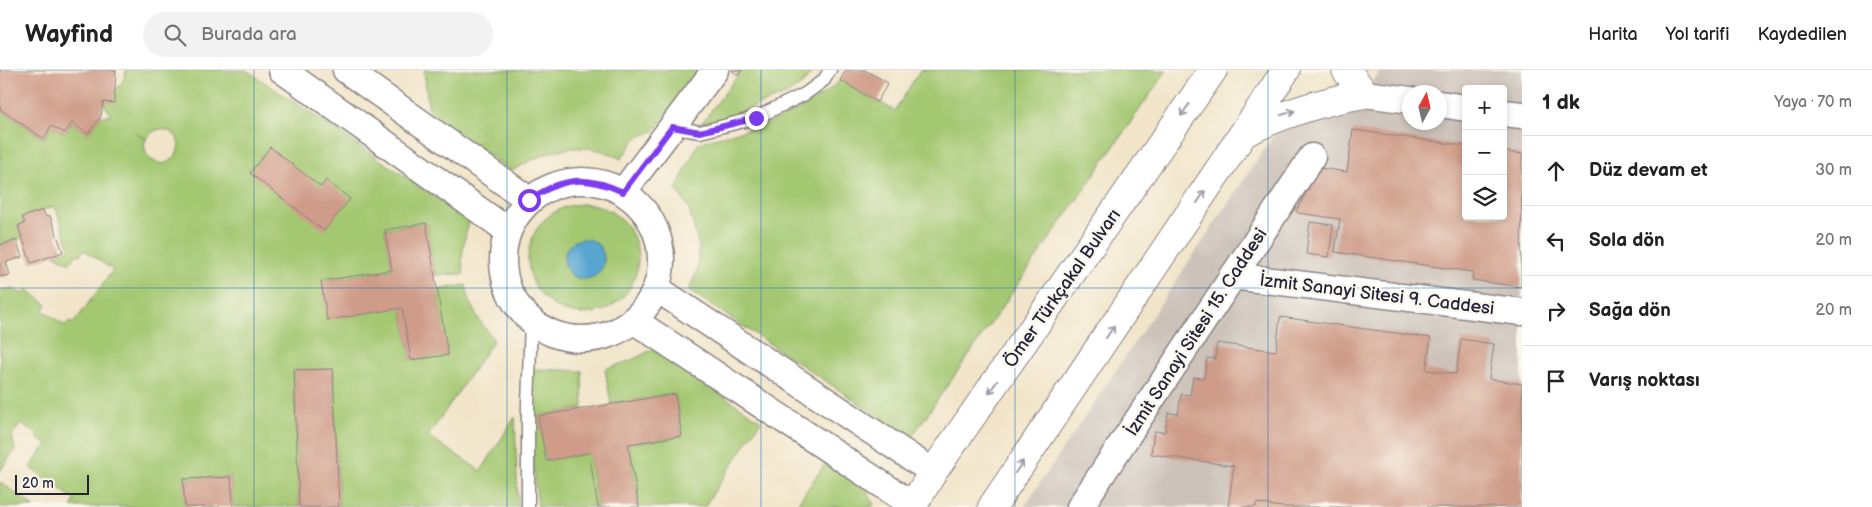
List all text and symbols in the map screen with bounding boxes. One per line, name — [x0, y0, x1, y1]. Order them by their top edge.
search box — [143, 12, 493, 57]
text: Wayfind — [25, 20, 113, 49]
icon: search — [161, 21, 189, 49]
text: Burada ara — [201, 23, 297, 46]
text: Harita — [1588, 24, 1638, 45]
text: Yol tarifi — [1666, 24, 1729, 45]
text: Kaydedilen — [1757, 24, 1847, 45]
north arrow — [1402, 85, 1447, 130]
map controls — [1462, 85, 1507, 220]
button: + — [1462, 85, 1507, 130]
text: 1 dk — [1542, 90, 1580, 115]
text: Yaya · 70 m — [1774, 93, 1852, 112]
one-way arrow — [1180, 103, 1190, 117]
route end — [745, 107, 768, 130]
one-way arrow — [1280, 108, 1296, 118]
button: − — [1462, 130, 1507, 175]
icon: ahead — [1542, 157, 1570, 185]
text: Düz devam et — [1589, 159, 1708, 182]
text: 30 m — [1815, 161, 1852, 180]
button: layers — [1462, 175, 1507, 220]
route start — [518, 189, 541, 212]
one-way arrow — [1196, 190, 1206, 204]
street label: Ömer Türkçakal Bulvarı — [999, 204, 1125, 372]
street label: İzmit Sanayi Sitesi 15. Caddesi — [1121, 224, 1271, 440]
icon: left — [1542, 227, 1570, 255]
text: Sola dön — [1589, 229, 1665, 252]
text: 20 m — [1816, 231, 1852, 250]
street label: İzmit Sanayi Sitesi 9. Caddesi — [1258, 269, 1496, 319]
icon: right — [1542, 297, 1570, 325]
text: Sağa dön — [1589, 299, 1671, 322]
text: 20 m — [1816, 301, 1852, 320]
one-way arrow — [1105, 325, 1115, 339]
icon: arrive — [1542, 367, 1570, 395]
text: Varış noktası — [1589, 369, 1700, 392]
one-way arrow — [988, 380, 998, 394]
one-way arrow — [1015, 460, 1025, 474]
scale bar — [15, 472, 89, 495]
text: 20 m — [22, 475, 54, 492]

